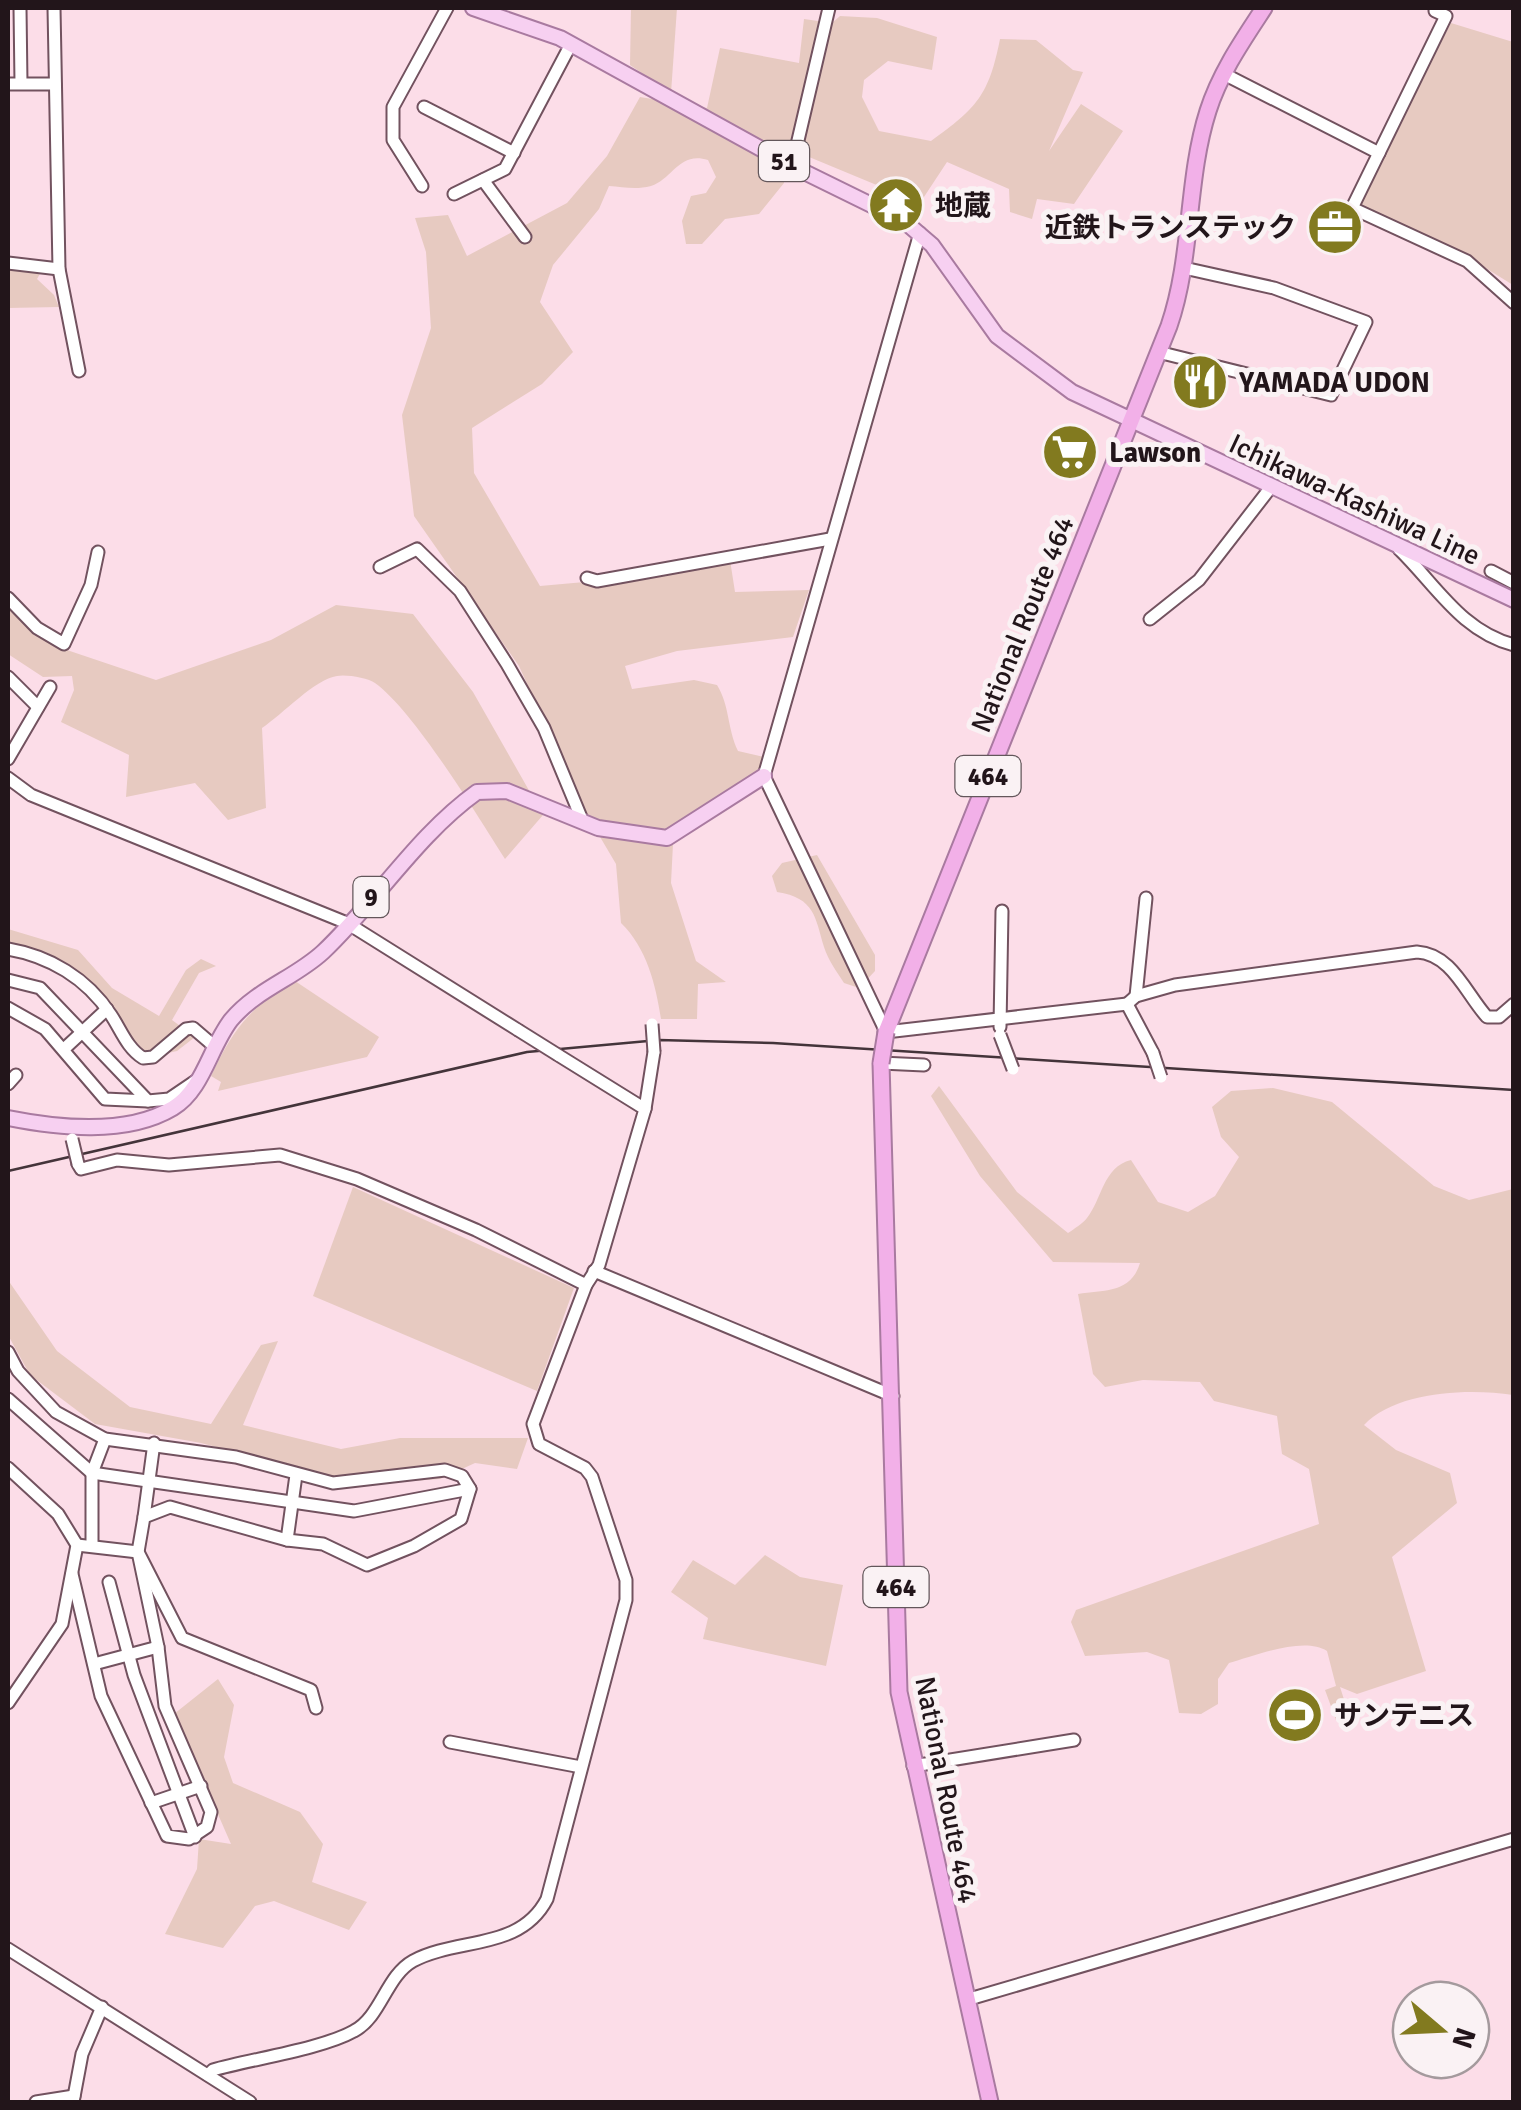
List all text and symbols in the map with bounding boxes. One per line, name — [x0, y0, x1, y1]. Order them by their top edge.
road number: 51 — [759, 141, 809, 181]
temple icon: 地蔵 — [866, 175, 926, 235]
place label: 地蔵 — [935, 189, 991, 223]
office icon: 近鉄トランステック — [1305, 197, 1365, 257]
place label: 近鉄トランステック — [1045, 211, 1296, 245]
restaurant icon: YAMADA UDON — [1170, 352, 1230, 412]
place label: YAMADA UDON — [1238, 366, 1430, 400]
supermarket icon: Lawson — [1040, 422, 1100, 482]
street label: Ichikawa-Kashiwa Line — [1224, 427, 1486, 573]
place label: Lawson — [1109, 436, 1201, 470]
street label: National Route 464 — [964, 511, 1082, 738]
road number: 464 — [956, 756, 1020, 796]
road number: 9 — [354, 877, 388, 917]
road number: 464 — [864, 1567, 928, 1607]
street label: National Route 464 — [907, 1674, 985, 1906]
sports icon: サンテニス — [1265, 1685, 1325, 1745]
place label: サンテニス — [1334, 1699, 1474, 1733]
north arrow — [1391, 1980, 1491, 2080]
text: N — [1444, 2023, 1483, 2053]

